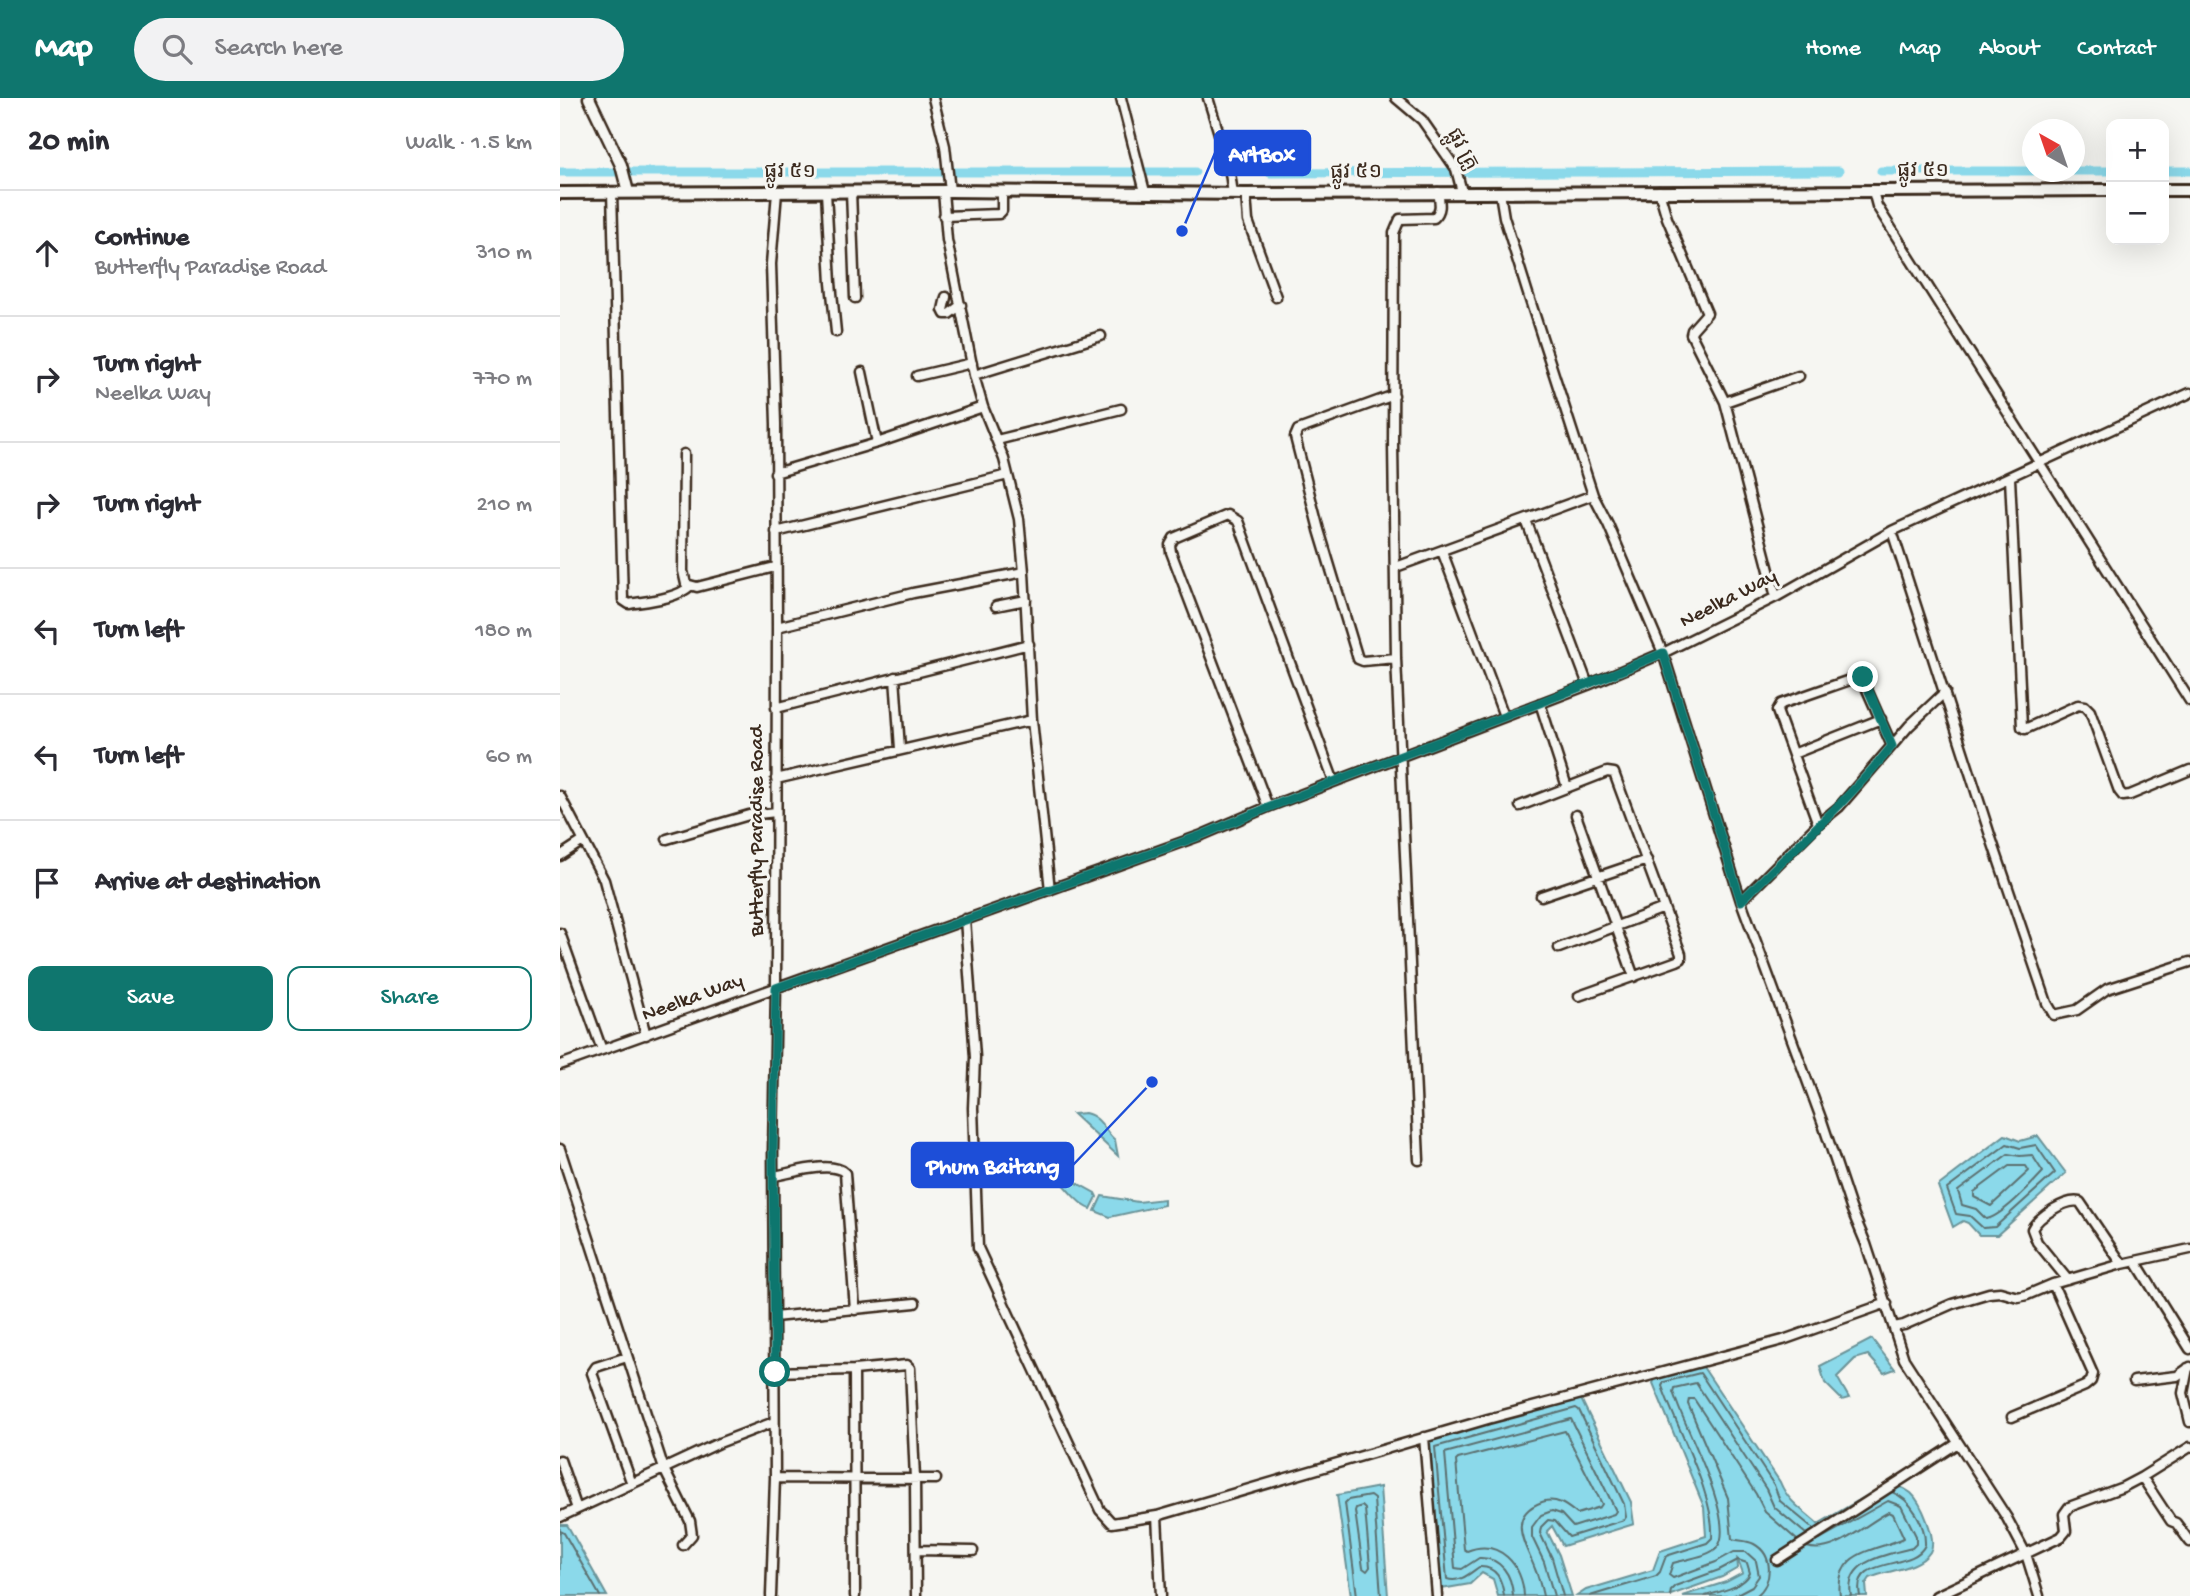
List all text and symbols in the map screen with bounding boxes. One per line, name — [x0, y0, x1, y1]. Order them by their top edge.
search box — [134, 18, 624, 81]
text: Map — [35, 30, 92, 68]
icon: search — [158, 30, 196, 68]
text: Search here — [214, 34, 343, 65]
text: Home — [1805, 35, 1861, 64]
text: Map — [1899, 35, 1941, 64]
text: About — [1979, 35, 2039, 64]
text: Contact — [2077, 35, 2155, 64]
north arrow — [2022, 119, 2085, 182]
map controls — [2106, 119, 2169, 245]
button: + — [2106, 119, 2169, 182]
street label: ផ្លូវ គ្រូ — [1436, 124, 1483, 177]
text: 20 min — [28, 126, 109, 161]
text: Walk · 1.5 km — [406, 130, 532, 157]
callout: ArtBox — [1215, 131, 1310, 175]
text: ArtBox — [1228, 143, 1296, 170]
street label: ផ្លូវ ៥១ — [1897, 160, 1949, 188]
street label: ផ្លូវ ៥១ — [764, 161, 816, 189]
street label: ផ្លូវ ៥១ — [1330, 161, 1382, 190]
button: − — [2106, 182, 2169, 245]
text: Continue — [95, 224, 189, 255]
icon: ahead — [28, 234, 66, 272]
text: 310 m — [476, 240, 532, 267]
text: Butterfly Paradise Road — [95, 255, 326, 282]
text: Turn right — [95, 350, 199, 381]
icon: right — [28, 360, 66, 398]
text: 770 m — [473, 366, 532, 393]
text: Neelka Way — [95, 381, 211, 408]
icon: right — [28, 486, 66, 524]
text: Turn right — [95, 490, 199, 521]
text: 210 m — [477, 492, 532, 519]
street label: Neelka Way — [1676, 565, 1782, 635]
icon: left — [28, 612, 66, 650]
text: Turn left — [95, 616, 183, 647]
text: 180 m — [475, 618, 532, 645]
route end — [1847, 661, 1878, 692]
street label: Butterfly Paradise Road — [746, 724, 771, 937]
icon: left — [28, 738, 66, 776]
text: Turn left — [95, 742, 183, 773]
text: 60 m — [486, 744, 532, 771]
icon: arrive — [28, 864, 66, 902]
text: Arrive at destination — [95, 868, 320, 899]
button: Save — [28, 966, 273, 1031]
button: Share — [287, 966, 532, 1031]
street label: Neelka Way — [639, 969, 747, 1029]
callout: Phum Baitang — [912, 1143, 1073, 1187]
text: Phum Baitang — [924, 1155, 1060, 1182]
route start — [759, 1356, 790, 1387]

